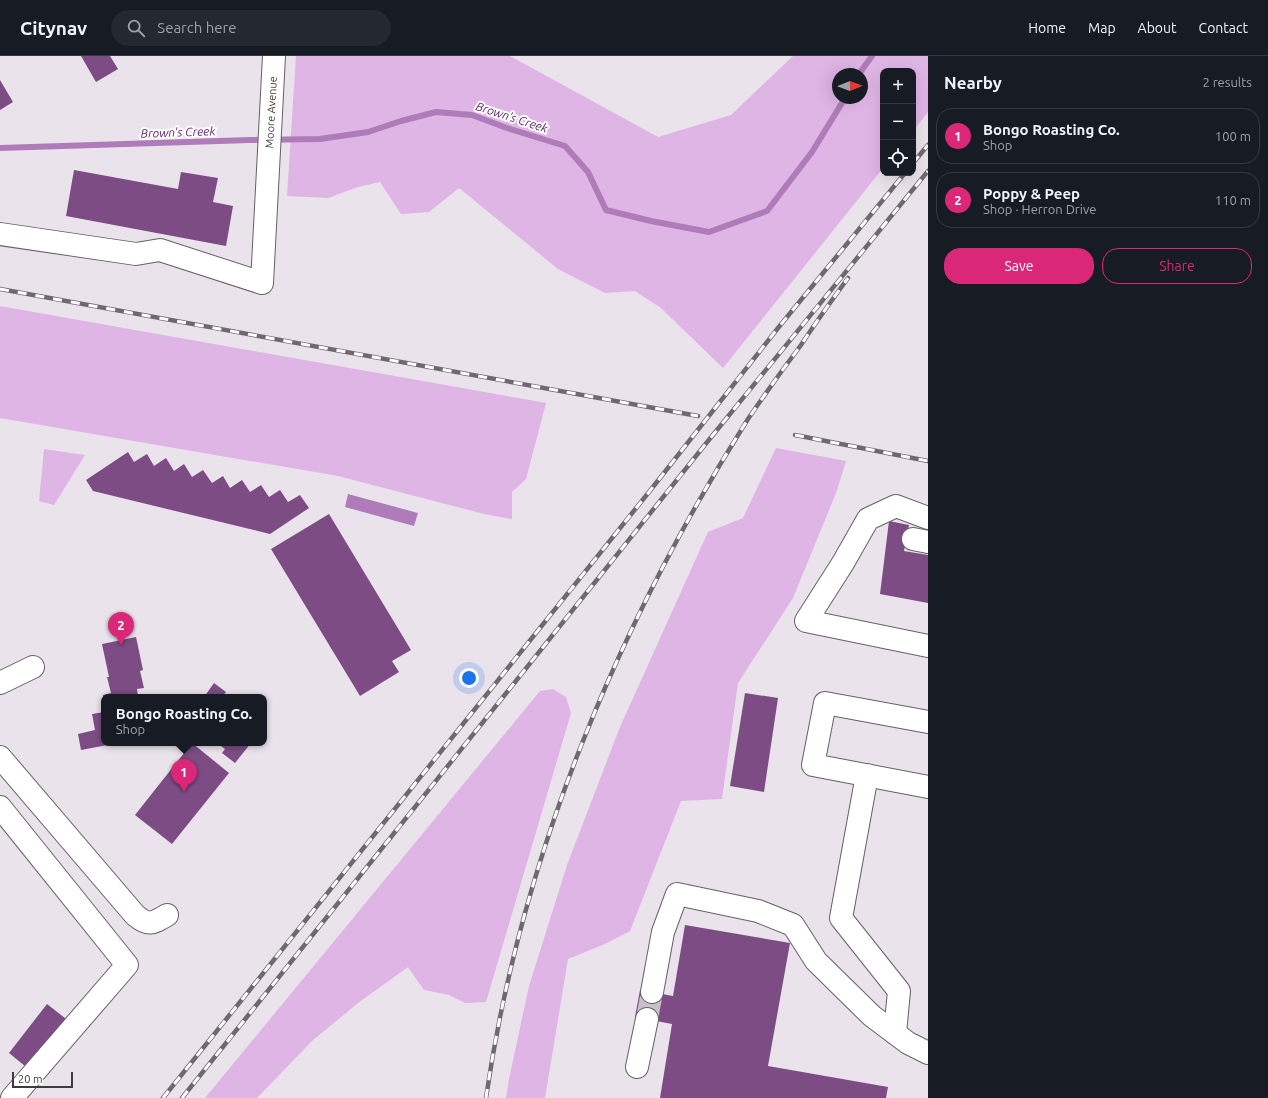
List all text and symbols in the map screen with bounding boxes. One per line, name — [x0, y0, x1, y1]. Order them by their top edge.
search box — [111, 10, 391, 46]
text: Citynav — [20, 17, 87, 39]
icon: search — [125, 17, 147, 39]
text: Search here — [157, 19, 237, 36]
text: Home — [1028, 20, 1066, 36]
text: Map — [1088, 20, 1116, 36]
text: About — [1138, 20, 1177, 36]
text: Contact — [1199, 20, 1248, 36]
north arrow — [832, 68, 868, 104]
map controls — [880, 68, 916, 176]
button: + — [880, 68, 916, 104]
text: Nearby — [944, 73, 1002, 92]
text: 2 results — [1202, 75, 1252, 89]
street label: Moore Avenue — [263, 76, 279, 149]
water label: Brown's Creek — [474, 99, 550, 135]
button: − — [880, 104, 916, 140]
text: Bongo Roasting Co. — [983, 121, 1120, 138]
water label: Brown's Creek — [140, 124, 216, 140]
text: 1 — [954, 129, 962, 143]
text: 100 m — [1215, 129, 1251, 143]
text: Shop — [983, 138, 1012, 152]
button: locate — [880, 140, 916, 176]
text: Poppy & Peep — [983, 185, 1080, 202]
text: 2 — [954, 193, 962, 207]
text: 110 m — [1215, 193, 1251, 207]
text: Shop · Herron Drive — [983, 202, 1096, 216]
button: Save — [944, 248, 1094, 284]
button: Share — [1102, 248, 1252, 284]
pin: 2 — [108, 612, 134, 645]
your location — [459, 668, 479, 688]
popup — [101, 694, 267, 746]
text: Bongo Roasting Co. — [116, 705, 252, 722]
text: Shop — [116, 722, 145, 736]
pin: 1 — [171, 759, 197, 792]
scale bar — [12, 1070, 73, 1089]
text: 20 m — [18, 1073, 42, 1085]

